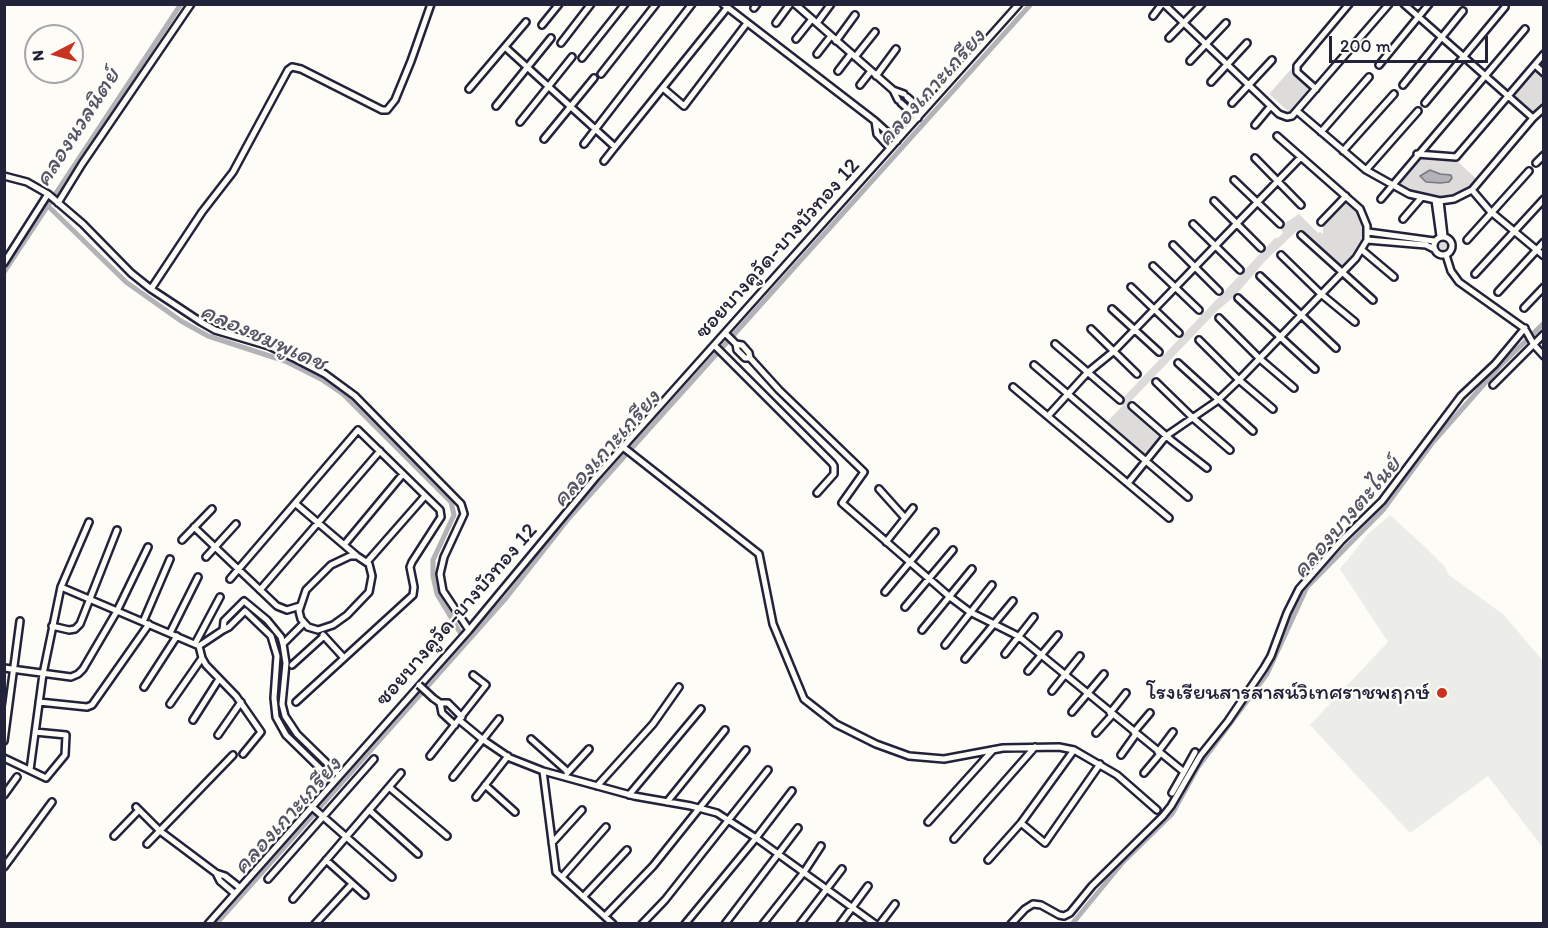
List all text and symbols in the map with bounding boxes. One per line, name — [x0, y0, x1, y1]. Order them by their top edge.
water label: คลองเกาะเกรียง — [871, 23, 993, 153]
north arrow — [24, 24, 84, 84]
scale bar — [1332, 24, 1491, 62]
text: 200 m — [1340, 35, 1391, 57]
text: N — [28, 49, 48, 62]
water label: คลองนวลนิตย์ — [29, 63, 127, 193]
street label: ซอยบางคูวัด-บางบัวทอง 12 — [690, 153, 866, 345]
water label: คลองชมพูเดช — [195, 297, 331, 379]
water label: คลองเกาะเกรียง — [546, 384, 668, 514]
water label: คลองบางตะไนย์ — [1286, 451, 1408, 585]
street label: ซอยบางคูวัด-บางบัวทอง 12 — [370, 518, 544, 712]
place label: โรงเรียนสารสาสน์วิเทศราชพฤกษ์ — [1147, 680, 1430, 706]
marker: โรงเรียนสารสาสน์วิเทศราชพฤกษ์ — [1435, 686, 1449, 700]
water label: คลองเกาะเกรียง — [227, 751, 349, 881]

